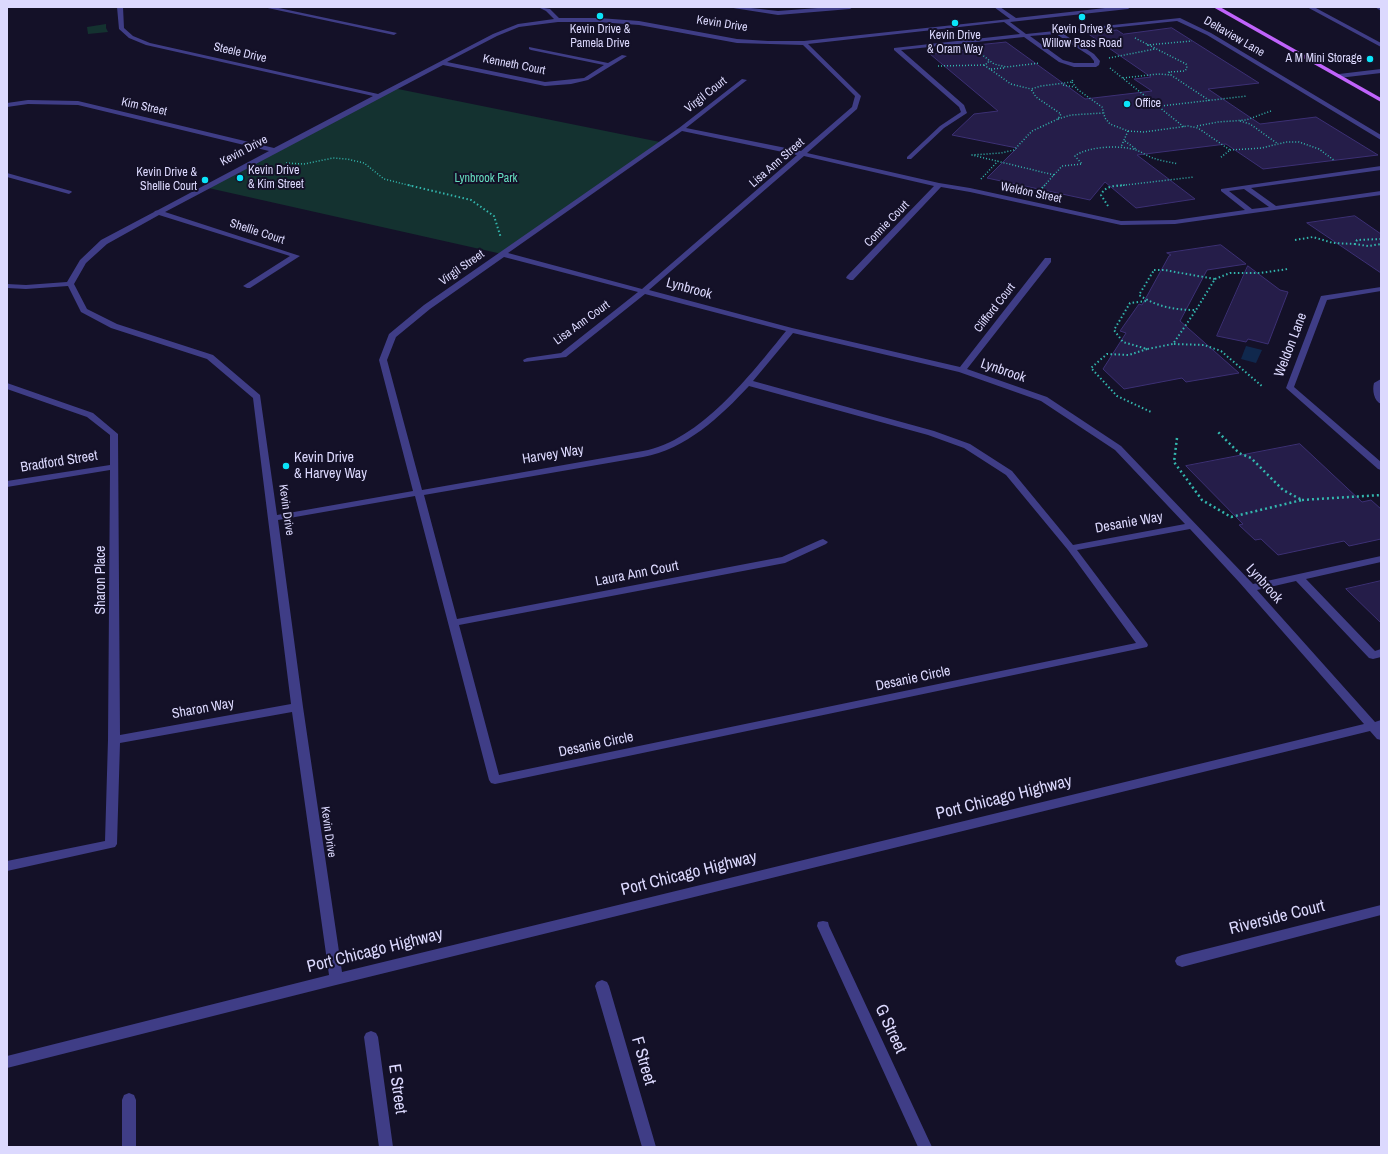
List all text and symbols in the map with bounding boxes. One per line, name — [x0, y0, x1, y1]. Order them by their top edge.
marker: Kevin Drive & Pamela Drive — [595, 11, 605, 21]
marker: Kevin Drive & Willow Pass Road — [1077, 12, 1087, 22]
street label: Kevin Drive — [695, 13, 749, 35]
street label: Deltaview Lane — [1201, 14, 1267, 60]
marker: Kevin Drive & Oram Way — [950, 18, 960, 28]
place label: Kevin Drive & Pamela Drive — [570, 23, 630, 51]
place label: Kevin Drive & Willow Pass Road — [1042, 23, 1122, 51]
place label: Kevin Drive & Oram Way — [927, 29, 983, 57]
street label: Steele Drive — [212, 40, 268, 66]
street label: Kenneth Court — [481, 52, 547, 78]
place label: A M Mini Storage — [1285, 52, 1362, 66]
marker: A M Mini Storage — [1365, 54, 1375, 64]
street label: Virgil Court — [682, 74, 730, 116]
street label: Kim Street — [120, 95, 168, 119]
place label: Office — [1135, 97, 1161, 111]
marker: Office — [1122, 99, 1132, 109]
street label: Kevin Drive — [218, 133, 270, 169]
street label: Lisa Ann Street — [747, 135, 807, 191]
place label: Kevin Drive & Kim Street — [248, 164, 304, 192]
place label: Kevin Drive & Shellie Court — [136, 166, 197, 194]
park label: Lynbrook Park — [454, 172, 518, 186]
marker: Kevin Drive & Kim Street — [235, 173, 245, 183]
marker: Kevin Drive & Shellie Court — [200, 175, 210, 185]
street label: Weldon Street — [999, 179, 1063, 207]
street label: Connie Court — [861, 198, 913, 250]
street label: Shellie Court — [228, 216, 286, 248]
street label: Virgil Street — [437, 247, 487, 289]
street label: Lynbrook — [664, 275, 714, 303]
street label: Clifford Court — [971, 281, 1019, 335]
street label: Lisa Ann Court — [551, 298, 613, 348]
street label: Weldon Lane — [1271, 311, 1311, 379]
street label: Lynbrook — [978, 355, 1028, 387]
street label: Harvey Way — [521, 442, 585, 468]
street label: Bradford Street — [19, 448, 99, 476]
place label: Kevin Drive & Harvey Way — [294, 450, 367, 482]
marker: Kevin Drive & Harvey Way — [281, 461, 291, 471]
street label: Kevin Drive — [275, 484, 297, 536]
street label: Desanie Way — [1094, 509, 1164, 537]
street label: Sharon Place — [93, 546, 109, 614]
street label: Laura Ann Court — [594, 558, 680, 590]
street label: Lynbrook — [1242, 561, 1286, 607]
street label: Desanie Circle — [874, 663, 952, 695]
street label: Sharon Way — [171, 695, 235, 723]
street label: Desanie Circle — [557, 729, 635, 761]
street label: Port Chicago Highway — [934, 771, 1074, 825]
street label: Kevin Drive — [317, 806, 339, 858]
street label: Port Chicago Highway — [619, 847, 759, 901]
street label: Riverside Court — [1227, 896, 1327, 940]
street label: Port Chicago Highway — [305, 924, 445, 978]
street label: G Street — [870, 1001, 910, 1057]
street label: F Street — [626, 1034, 660, 1088]
street label: E Street — [383, 1063, 411, 1115]

